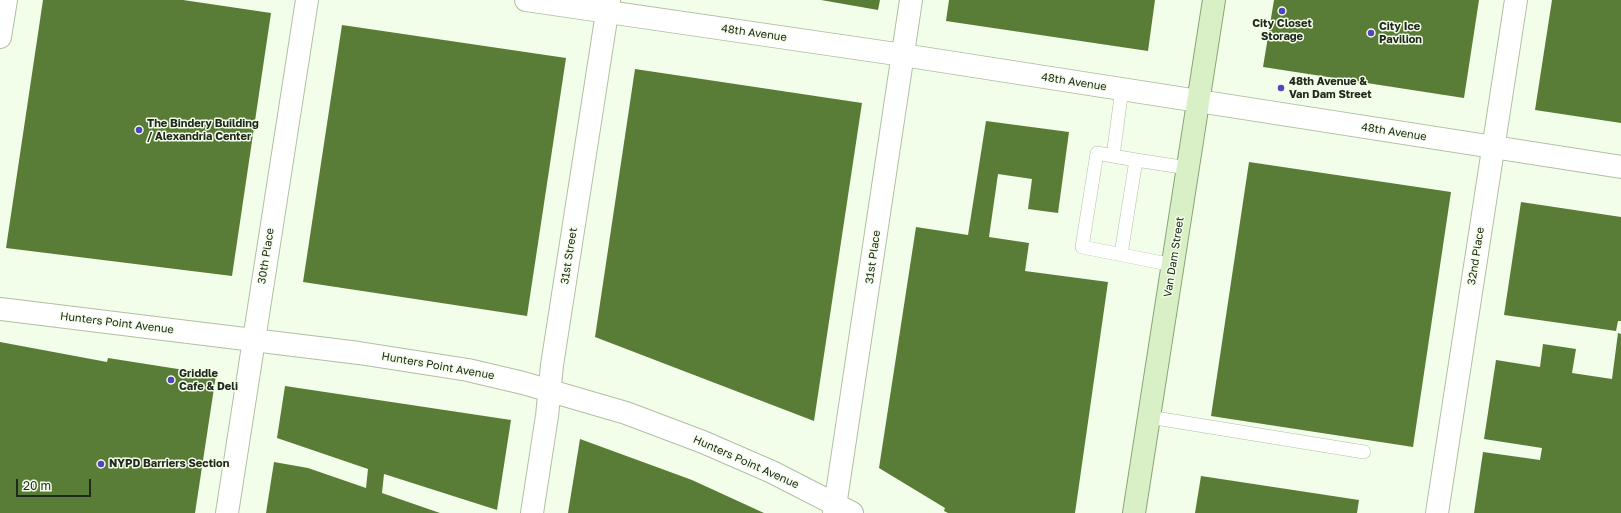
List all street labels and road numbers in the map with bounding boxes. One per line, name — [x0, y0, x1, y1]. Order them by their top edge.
street label: 48th Avenue — [720, 22, 788, 44]
street label: 48th Avenue — [1040, 70, 1108, 94]
street label: 48th Avenue — [1360, 120, 1428, 144]
street label: Van Dam Street — [1161, 216, 1187, 298]
street label: 32nd Place — [1465, 226, 1487, 286]
street label: 30th Place — [255, 227, 277, 285]
street label: 31st Street — [558, 227, 580, 285]
street label: 31st Place — [863, 229, 883, 285]
street label: Hunters Point Avenue — [59, 309, 175, 337]
street label: Hunters Point Avenue — [380, 350, 496, 382]
street label: Hunters Point Avenue — [691, 433, 801, 491]

